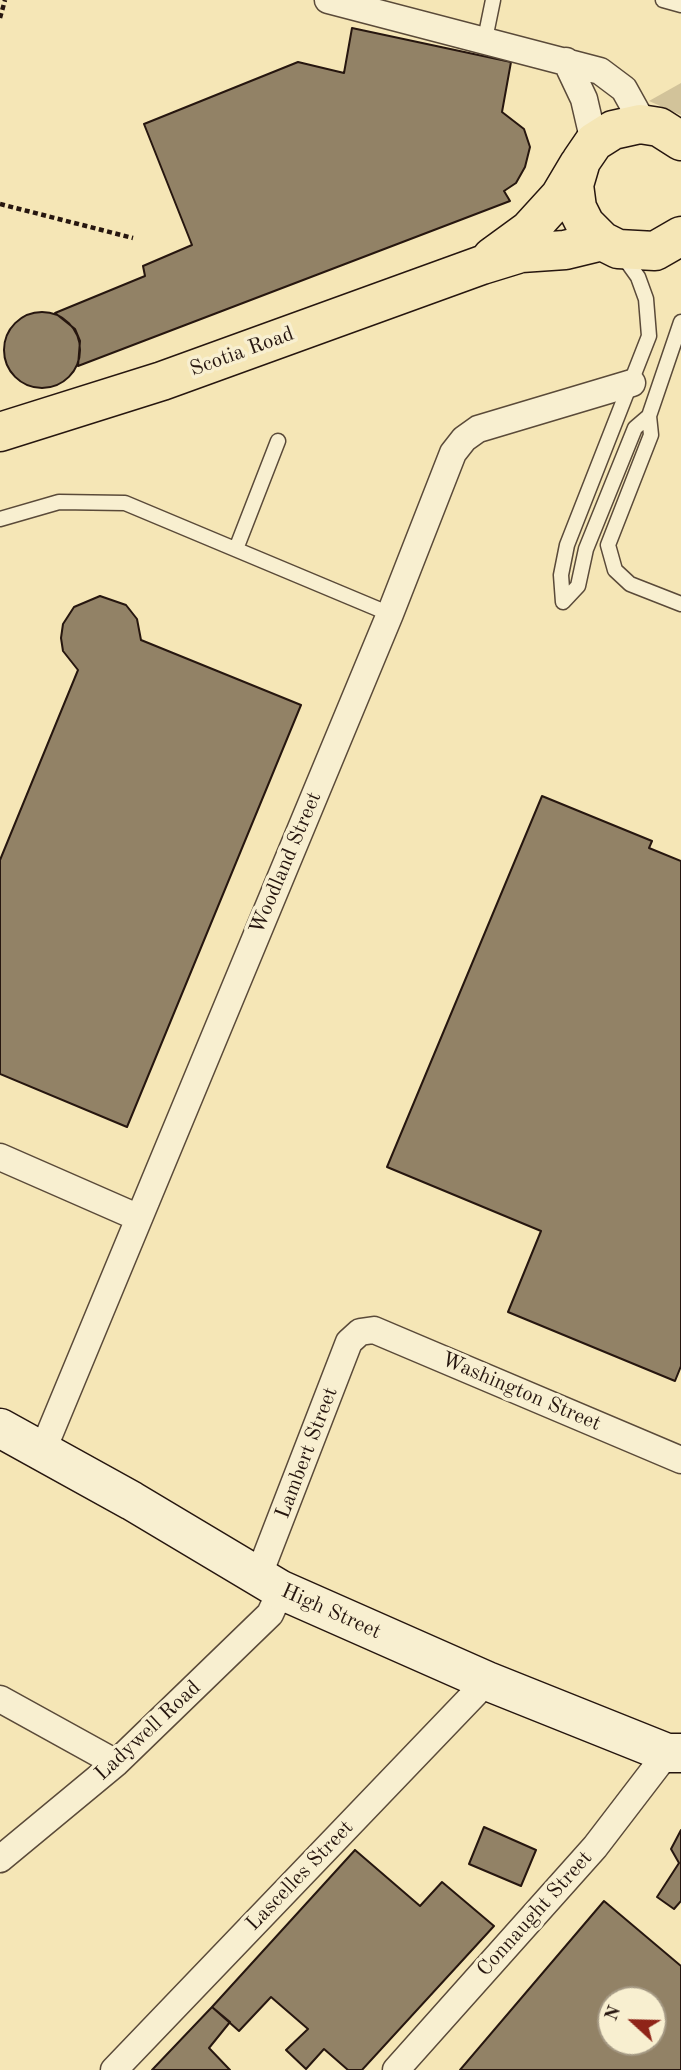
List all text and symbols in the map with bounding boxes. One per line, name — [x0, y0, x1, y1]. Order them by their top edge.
street label: Scotia Road — [187, 322, 297, 382]
street label: Woodland Street — [245, 788, 327, 938]
street label: Washington Street — [438, 1347, 604, 1437]
street label: Lambert Street — [270, 1384, 344, 1522]
street label: High Street — [277, 1579, 385, 1645]
street label: Ladywell Road — [90, 1676, 206, 1786]
street label: Lascelles Street — [241, 1815, 359, 1937]
street label: Connaught Street — [472, 1846, 598, 1982]
north arrow — [597, 1986, 667, 2056]
text: N — [602, 2003, 625, 2024]

